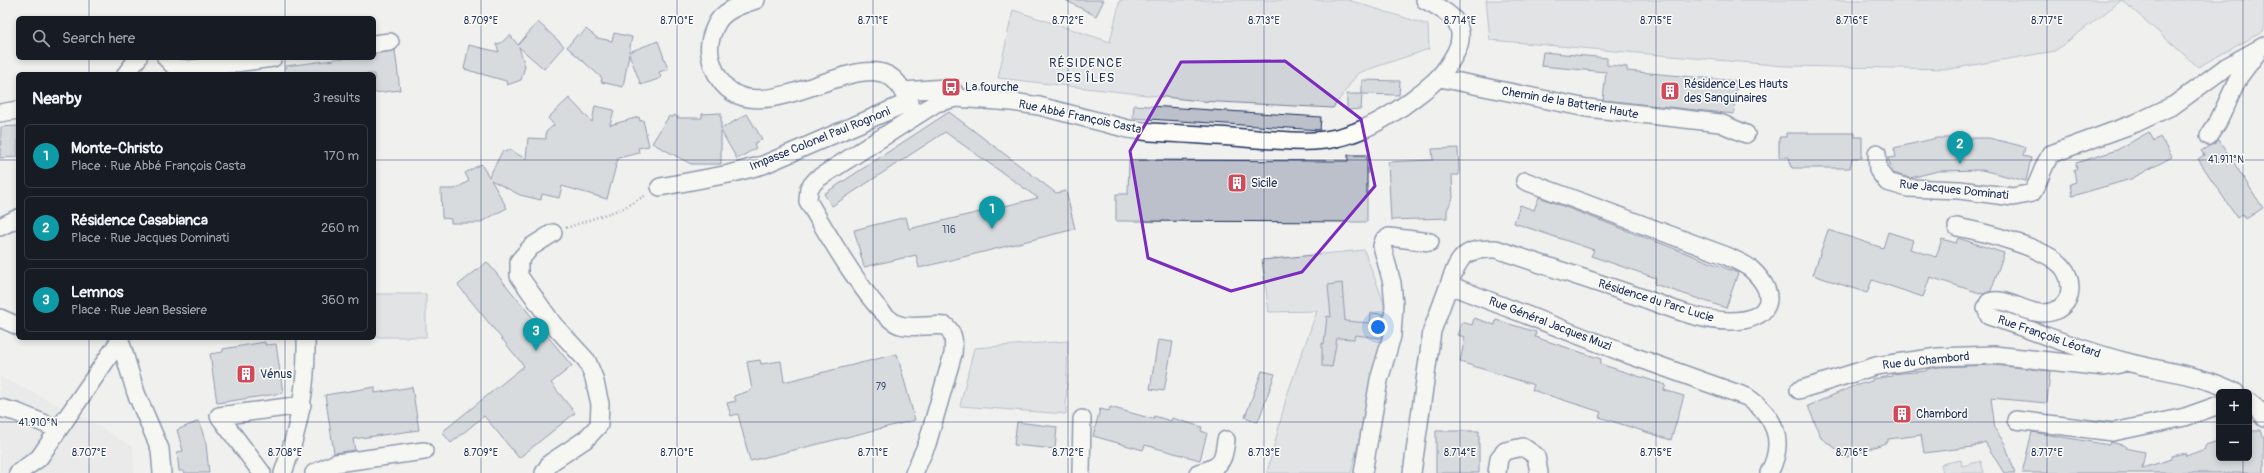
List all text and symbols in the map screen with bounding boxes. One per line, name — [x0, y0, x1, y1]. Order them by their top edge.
text: 8.709°E — [464, 15, 498, 27]
text: 8.710°E — [661, 15, 693, 27]
text: 8.711°E — [858, 15, 888, 27]
text: 8.712°E — [1052, 15, 1084, 27]
text: 8.713°E — [1248, 15, 1280, 27]
text: 8.714°E — [1444, 15, 1476, 27]
text: 8.715°E — [1640, 15, 1672, 27]
text: 8.716°E — [1836, 15, 1868, 27]
text: 8.717°E — [2031, 15, 2063, 27]
search box — [16, 16, 376, 60]
icon: search — [30, 27, 52, 49]
text: Search here — [62, 29, 135, 48]
district label: RÉSIDENCE DES ÎLES — [1049, 55, 1123, 86]
bus stop icon: La fourche — [940, 76, 962, 98]
place label: Résidence Les Hauts des Sanguinaires — [1684, 77, 1788, 106]
place label: La fourche — [965, 80, 1019, 95]
building icon: Résidence Les Hauts des Sanguinaires — [1659, 80, 1681, 102]
street label: Chemin de la Batterie Haute — [1500, 84, 1640, 122]
text: Nearby — [32, 88, 81, 109]
text: 3 results — [313, 90, 360, 106]
street label: Rue Abbé François Casta — [1017, 97, 1143, 137]
street label: Impasse Colonel Paul Rognoni — [747, 104, 893, 174]
pin: 2 — [1947, 131, 1973, 164]
text: Monte-Christo — [71, 139, 163, 158]
text: 1 — [43, 148, 49, 164]
text: 170 m — [324, 148, 359, 164]
text: 41.911°N — [2208, 154, 2244, 166]
text: Place · Rue Abbé François Casta — [71, 158, 246, 174]
building icon: Sicile — [1226, 172, 1248, 194]
place label: Sicile — [1251, 176, 1277, 191]
street label: Rue Jacques Dominati — [1899, 177, 2009, 203]
pin: 1 — [979, 196, 1005, 229]
text: Résidence Casabianca — [71, 211, 208, 230]
text: 2 — [42, 220, 50, 236]
text: 260 m — [321, 220, 359, 236]
house number: 116 — [942, 224, 956, 236]
text: Place · Rue Jacques Dominati — [71, 230, 229, 246]
street label: Résidence du Parc Lucie — [1596, 276, 1716, 326]
text: Lemnos — [71, 283, 124, 302]
text: 3 — [42, 292, 50, 308]
text: 360 m — [321, 292, 359, 308]
street label: Rue Général Jacques Muzi — [1486, 294, 1614, 354]
text: Place · Rue Jean Bessiere — [71, 302, 207, 318]
street label: Rue François Léotard — [1996, 312, 2102, 362]
your location — [1368, 317, 1388, 337]
pin: 3 — [523, 318, 549, 351]
street label: Rue du Chambord — [1882, 349, 1970, 373]
building icon: Vénus — [235, 363, 257, 385]
place label: Vénus — [260, 367, 292, 382]
house number: 79 — [876, 381, 886, 393]
map controls — [2216, 389, 2252, 461]
button: + — [2216, 389, 2252, 425]
building icon: Chambord — [1891, 403, 1913, 425]
place label: Chambord — [1916, 407, 1968, 422]
text: 41.910°N — [19, 417, 58, 429]
button: − — [2216, 425, 2252, 461]
text: 8.707°E — [72, 447, 106, 459]
text: 8.708°E — [268, 447, 302, 459]
text: 8.709°E — [464, 447, 498, 459]
text: 8.710°E — [661, 447, 693, 459]
text: 8.711°E — [858, 447, 888, 459]
text: 8.712°E — [1052, 447, 1084, 459]
text: 8.713°E — [1248, 447, 1280, 459]
text: 8.714°E — [1444, 447, 1476, 459]
text: 8.715°E — [1640, 447, 1672, 459]
text: 8.716°E — [1836, 447, 1868, 459]
text: 8.717°E — [2031, 447, 2063, 459]

